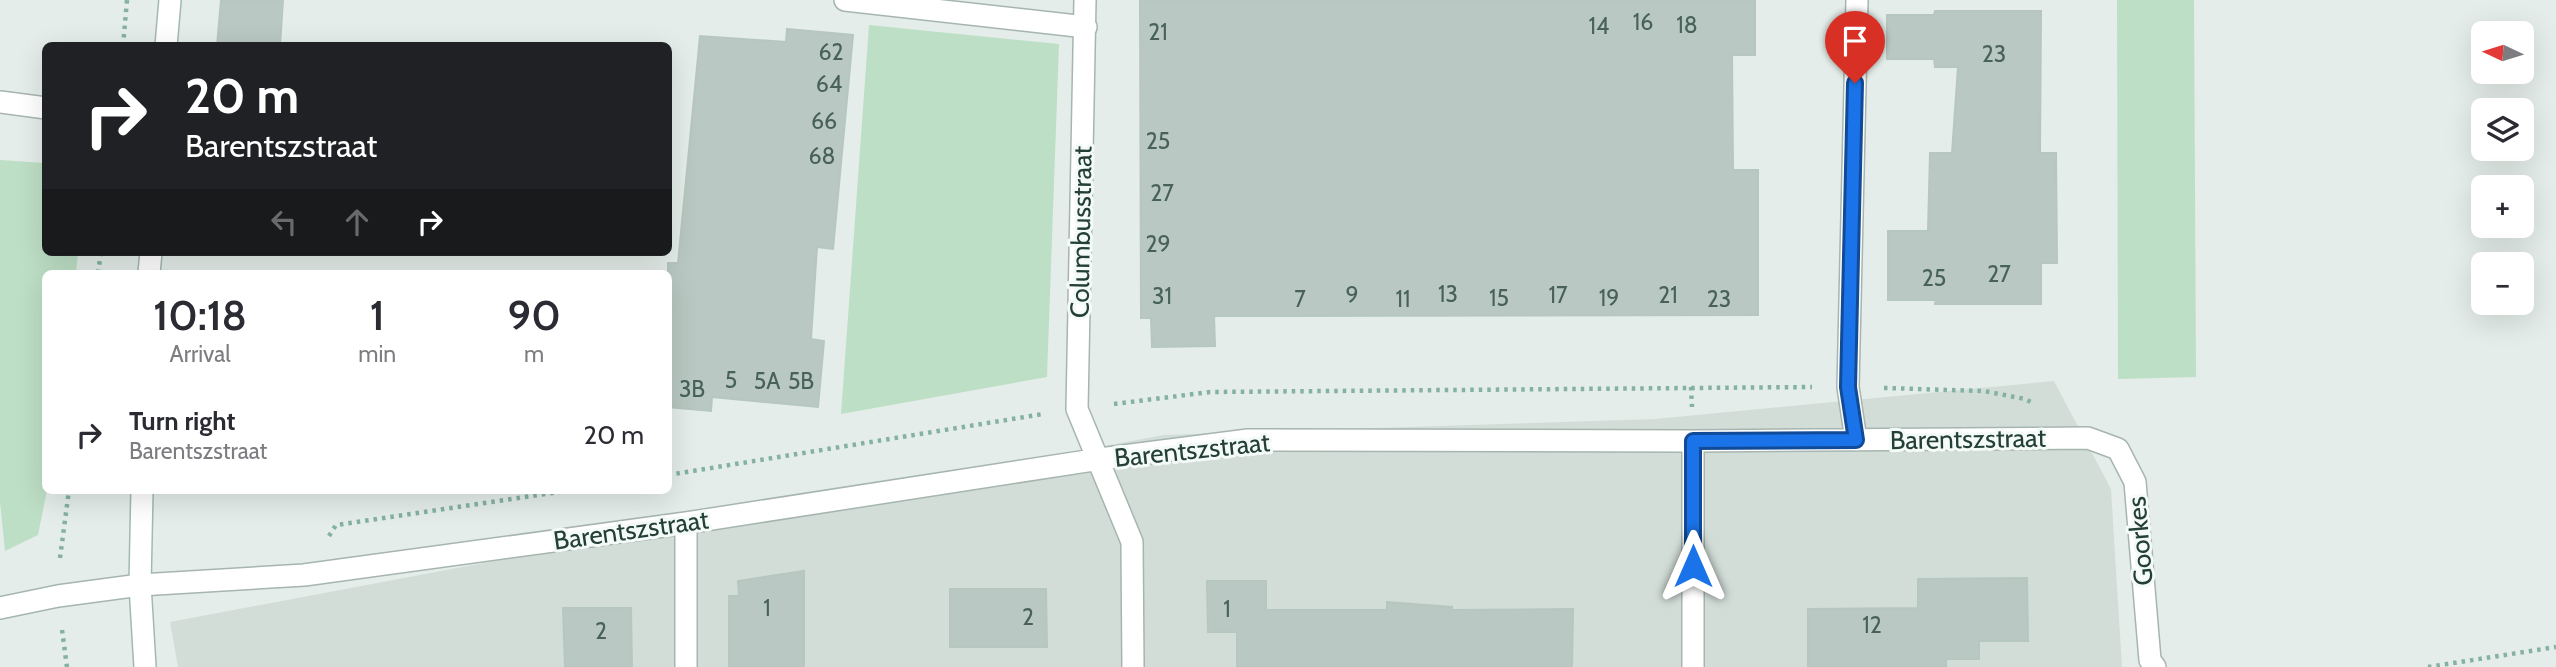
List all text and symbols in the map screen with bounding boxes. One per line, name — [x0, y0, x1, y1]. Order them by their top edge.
house number: 16 — [1633, 8, 1653, 36]
house number: 18 — [1676, 11, 1698, 39]
pin — [1825, 11, 1885, 83]
house number: 14 — [1589, 12, 1609, 40]
house number: 21 — [1148, 18, 1168, 46]
north arrow — [2471, 21, 2534, 84]
map controls — [2471, 21, 2534, 315]
icon: arrive — [1836, 22, 1874, 60]
house number: 62 — [818, 38, 844, 66]
house number: 23 — [1982, 40, 2006, 68]
text: 20 m — [185, 66, 299, 125]
icon: right — [70, 70, 161, 161]
house number: 64 — [816, 70, 842, 98]
button: layers — [2471, 98, 2534, 161]
house number: 66 — [811, 107, 837, 135]
text: Barentszstraat — [185, 126, 377, 165]
house number: 25 — [1146, 127, 1170, 155]
house number: 68 — [808, 142, 836, 170]
street label: Columbusstraat — [1063, 145, 1099, 318]
button: + — [2471, 175, 2534, 238]
house number: 27 — [1150, 179, 1174, 207]
icon: left — [265, 203, 303, 241]
icon: ahead — [338, 203, 376, 241]
icon: right — [411, 203, 449, 241]
house number: 29 — [1145, 230, 1171, 258]
button: − — [2471, 252, 2534, 315]
house number: 27 — [1987, 260, 2011, 288]
house number: 25 — [1922, 264, 1946, 292]
house number: 13 — [1438, 280, 1458, 308]
house number: 9 — [1345, 281, 1359, 309]
house number: 17 — [1548, 281, 1568, 309]
house number: 21 — [1658, 281, 1678, 309]
house number: 31 — [1152, 282, 1172, 310]
house number: 15 — [1489, 284, 1509, 312]
house number: 19 — [1599, 284, 1619, 312]
house number: 7 — [1294, 285, 1306, 313]
house number: 11 — [1396, 285, 1411, 313]
house number: 23 — [1707, 285, 1731, 313]
text: 10:18 — [153, 289, 247, 341]
text: 1 — [370, 289, 385, 341]
text: 90 — [507, 289, 561, 341]
text: Arrival — [170, 340, 231, 368]
text: min — [358, 340, 396, 368]
text: m — [524, 340, 544, 368]
house number: 5 — [725, 366, 737, 394]
house number: 5A — [754, 367, 780, 395]
house number: 5B — [788, 367, 814, 395]
house number: 3B — [679, 375, 705, 403]
text: Turn right — [129, 405, 235, 437]
icon: right — [70, 416, 108, 454]
text: 20 m — [584, 419, 644, 451]
street label: Barentszstraat — [1890, 422, 2047, 456]
street label: Barentszstraat — [1113, 426, 1272, 474]
text: Barentszstraat — [129, 437, 267, 465]
street label: Goorkes — [2120, 495, 2160, 587]
street label: Barentszstraat — [551, 503, 711, 557]
position arrow — [1656, 529, 1730, 603]
house number: 1 — [763, 594, 771, 622]
house number: 1 — [1223, 595, 1231, 623]
house number: 2 — [1022, 603, 1034, 631]
house number: 12 — [1862, 611, 1882, 639]
house number: 2 — [595, 617, 607, 645]

